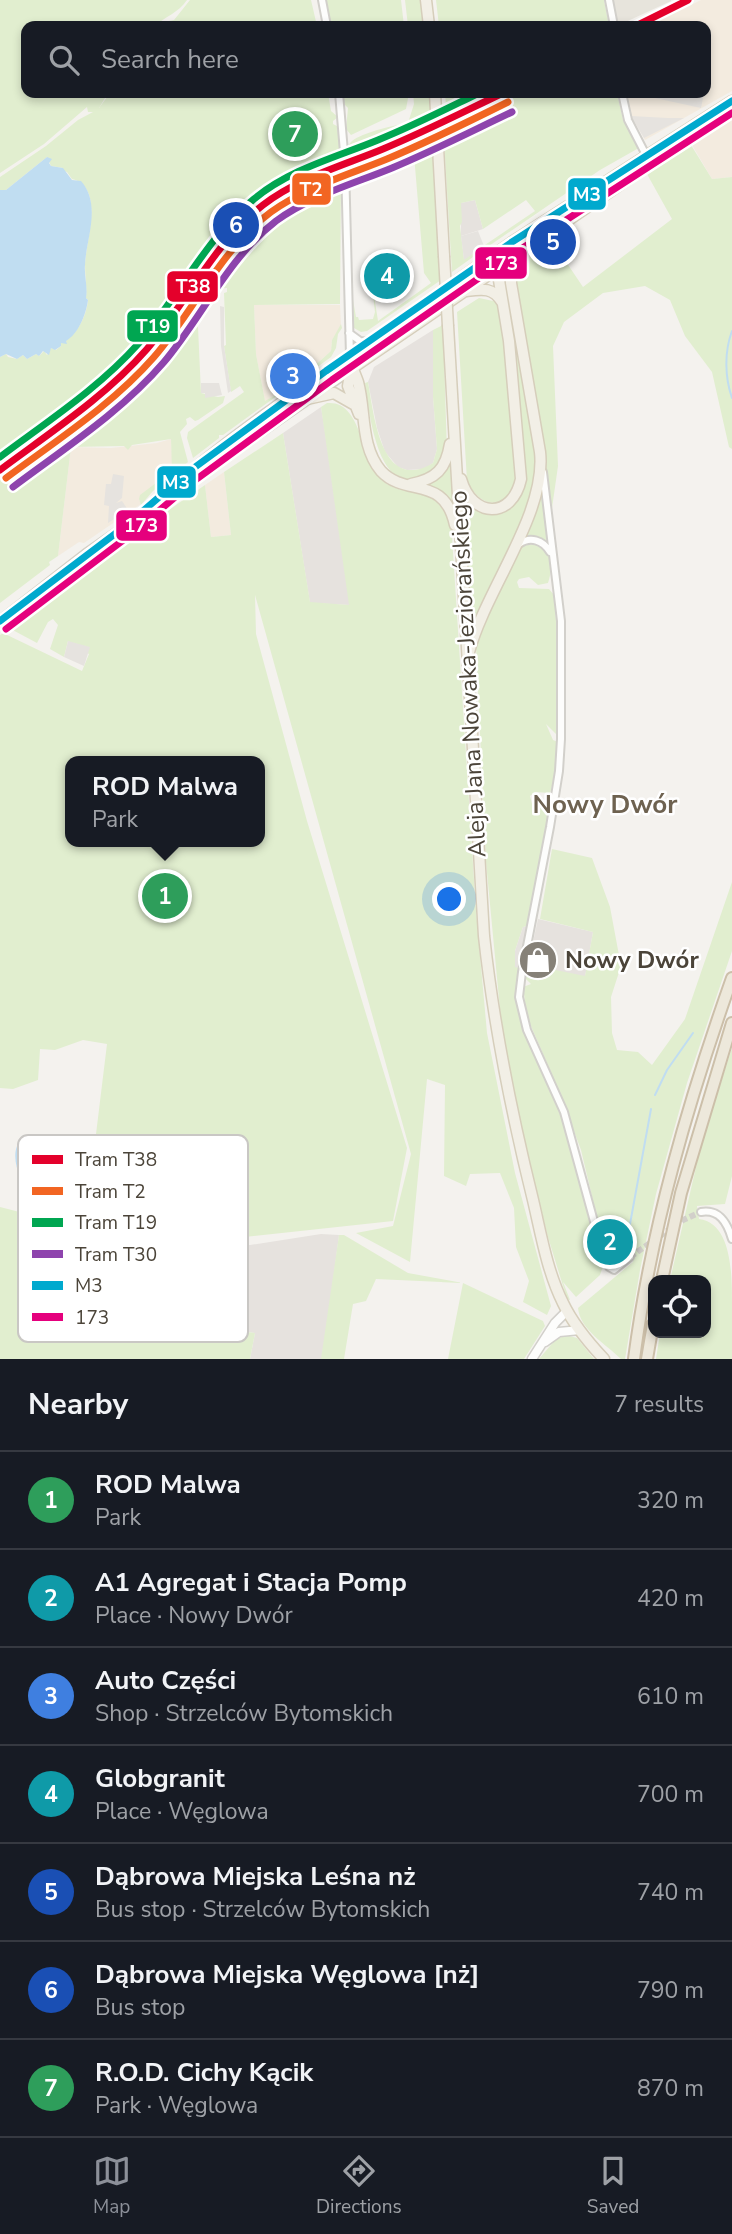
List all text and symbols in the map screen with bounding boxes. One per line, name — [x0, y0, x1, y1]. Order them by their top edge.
search box — [21, 21, 711, 98]
icon: search — [45, 41, 83, 79]
text: Search here — [101, 42, 239, 77]
pin: 7 — [272, 108, 318, 160]
line badge: T2 — [291, 172, 332, 206]
text: T2 — [299, 177, 323, 203]
line badge: M3 — [567, 177, 607, 211]
text: M3 — [573, 182, 601, 208]
pin: 6 — [213, 199, 259, 251]
pin: 5 — [530, 216, 576, 268]
line badge: 173 — [474, 246, 528, 280]
pin: 4 — [364, 250, 410, 302]
text: 173 — [484, 251, 518, 277]
line badge: T38 — [166, 270, 219, 303]
text: T38 — [176, 274, 210, 300]
line badge: T19 — [126, 309, 179, 343]
text: T19 — [136, 314, 170, 340]
pin: 3 — [270, 350, 316, 402]
line badge: M3 — [156, 465, 197, 499]
text: M3 — [162, 470, 190, 496]
street label: Aleja Jana Nowaka-Jeziorańskiego — [442, 490, 494, 858]
line badge: 173 — [115, 509, 168, 542]
text: 173 — [124, 513, 158, 539]
popup — [65, 756, 265, 847]
text: ROD Malwa — [92, 769, 238, 804]
district label: Nowy Dwór — [533, 787, 678, 822]
text: Park — [92, 804, 138, 835]
pin: 1 — [142, 870, 188, 922]
your location — [432, 882, 466, 916]
shop icon: Nowy Dwór — [517, 939, 559, 981]
place label: Nowy Dwór — [565, 944, 699, 976]
legend — [18, 1135, 248, 1342]
text: Tram T38 — [75, 1147, 157, 1173]
text: Tram T2 — [75, 1179, 146, 1205]
text: Tram T19 — [75, 1210, 157, 1236]
pin: 2 — [587, 1216, 633, 1268]
text: Tram T30 — [75, 1242, 157, 1268]
text: M3 — [75, 1273, 103, 1299]
map controls — [648, 1275, 711, 1338]
button: locate — [648, 1275, 711, 1338]
text: 173 — [75, 1305, 109, 1331]
text: Nearby — [28, 1384, 128, 1425]
text: 7 results — [614, 1389, 704, 1420]
text: ROD Malwa — [95, 1467, 241, 1502]
text: 1 — [44, 1485, 58, 1516]
text: 320 m — [637, 1485, 704, 1516]
text: Park — [95, 1502, 141, 1533]
text: A1 Agregat i Stacja Pomp — [95, 1565, 407, 1600]
text: 2 — [44, 1583, 58, 1614]
text: 420 m — [637, 1583, 704, 1614]
text: Place · Nowy Dwór — [95, 1600, 293, 1631]
text: Auto Części — [95, 1663, 236, 1698]
text: 3 — [44, 1681, 58, 1712]
text: 610 m — [637, 1681, 704, 1712]
text: Shop · Strzelców Bytomskich — [95, 1698, 393, 1729]
text: Globgranit — [95, 1761, 225, 1796]
text: 4 — [44, 1779, 58, 1810]
text: 700 m — [637, 1779, 704, 1810]
text: Place · Węglowa — [95, 1796, 269, 1827]
text: Dąbrowa Miejska Leśna nż — [95, 1859, 416, 1894]
text: 5 — [44, 1877, 58, 1908]
text: 740 m — [637, 1877, 704, 1908]
text: Bus stop · Strzelców Bytomskich — [95, 1894, 430, 1925]
text: Dąbrowa Miejska Węglowa [nż] — [95, 1957, 479, 1992]
text: 6 — [44, 1975, 58, 2006]
text: 790 m — [637, 1975, 704, 2006]
text: Bus stop — [95, 1992, 186, 2023]
text: R.O.D. Cichy Kącik — [95, 2055, 313, 2090]
text: 7 — [44, 2073, 58, 2104]
text: 870 m — [637, 2073, 704, 2104]
text: Park · Węglowa — [95, 2090, 258, 2121]
tab: Map — [93, 2152, 131, 2220]
tab: Directions — [316, 2152, 402, 2220]
tab: Saved — [587, 2152, 639, 2220]

